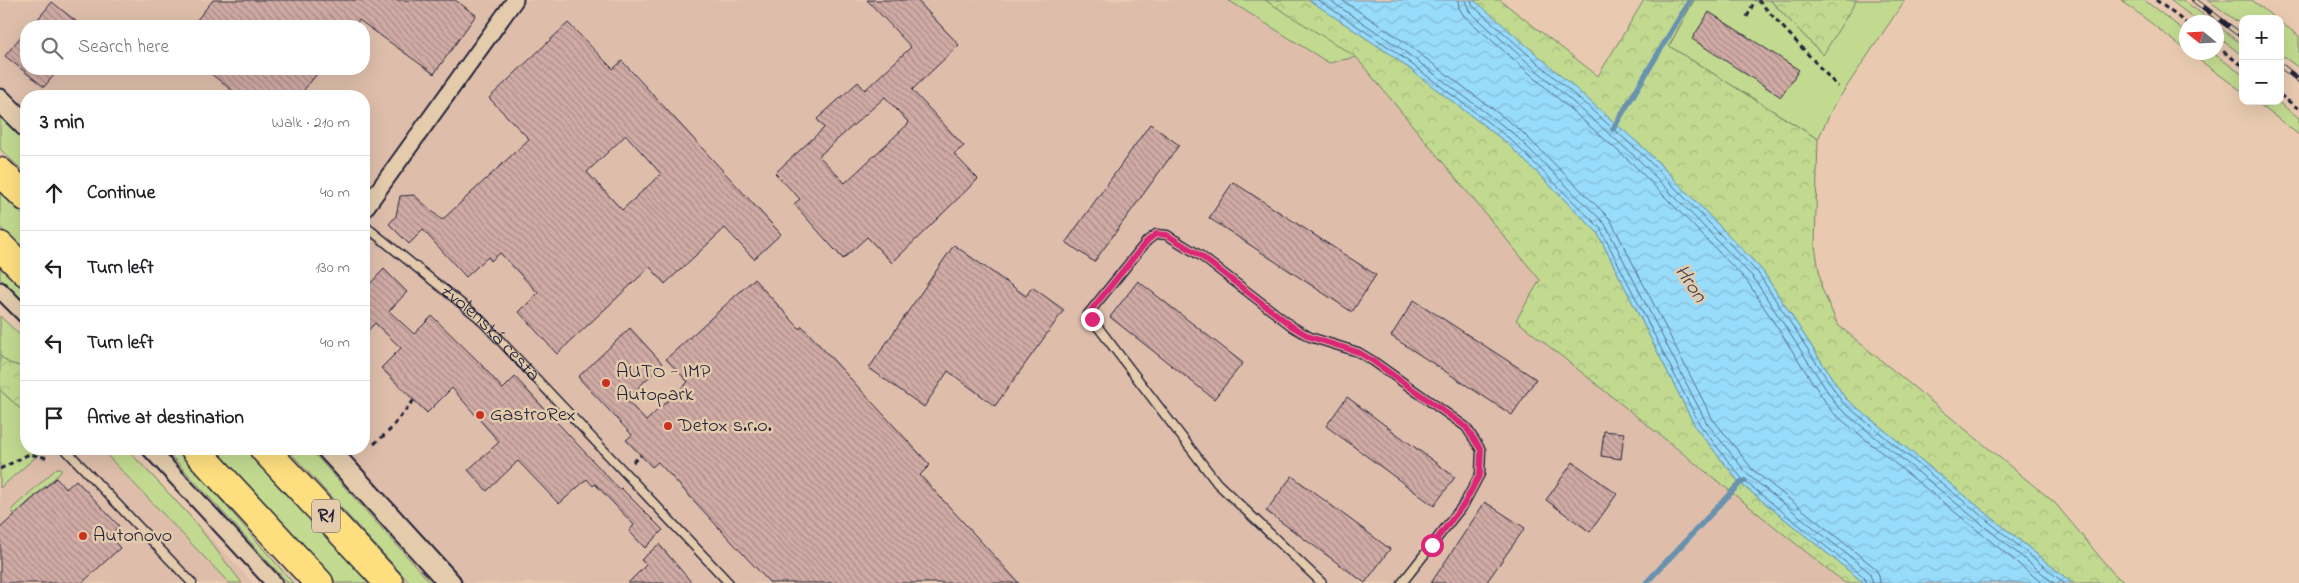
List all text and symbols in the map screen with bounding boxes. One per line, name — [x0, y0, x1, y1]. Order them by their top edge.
north arrow — [2179, 15, 2224, 60]
map controls — [2239, 15, 2284, 105]
button: + — [2239, 15, 2284, 60]
search box — [20, 20, 370, 75]
icon: search — [38, 34, 66, 62]
text: Search here — [78, 34, 169, 61]
button: − — [2239, 60, 2284, 105]
text: 3 min — [40, 108, 84, 138]
text: Walk · 210 m — [271, 111, 350, 135]
icon: ahead — [40, 179, 68, 207]
text: Continue — [87, 180, 155, 207]
text: 40 m — [320, 181, 350, 205]
icon: left — [40, 254, 68, 282]
text: Turn left — [87, 255, 154, 282]
text: 130 m — [315, 256, 350, 280]
water label: Hron — [1666, 259, 1714, 309]
street label: Zvolenská cesta — [433, 277, 547, 389]
route end — [1081, 308, 1104, 331]
icon: left — [40, 329, 68, 357]
text: Turn left — [87, 330, 154, 357]
text: 40 m — [320, 331, 350, 355]
place label: AUTO - IMP Autopark — [616, 358, 711, 410]
marker: AUTO - IMP Autopark — [600, 377, 612, 389]
place label: GastroRex — [490, 401, 576, 430]
icon: arrive — [40, 404, 68, 432]
text: Arrive at destination — [87, 405, 244, 432]
marker: GastroRex — [474, 409, 486, 421]
place label: Detox s.r.o. — [677, 412, 772, 441]
marker: Detox s.r.o. — [662, 420, 674, 432]
road number: R1 — [312, 500, 340, 532]
place label: Autonovo — [93, 522, 172, 551]
marker: Autonovo — [77, 530, 89, 542]
route start — [1421, 534, 1444, 557]

